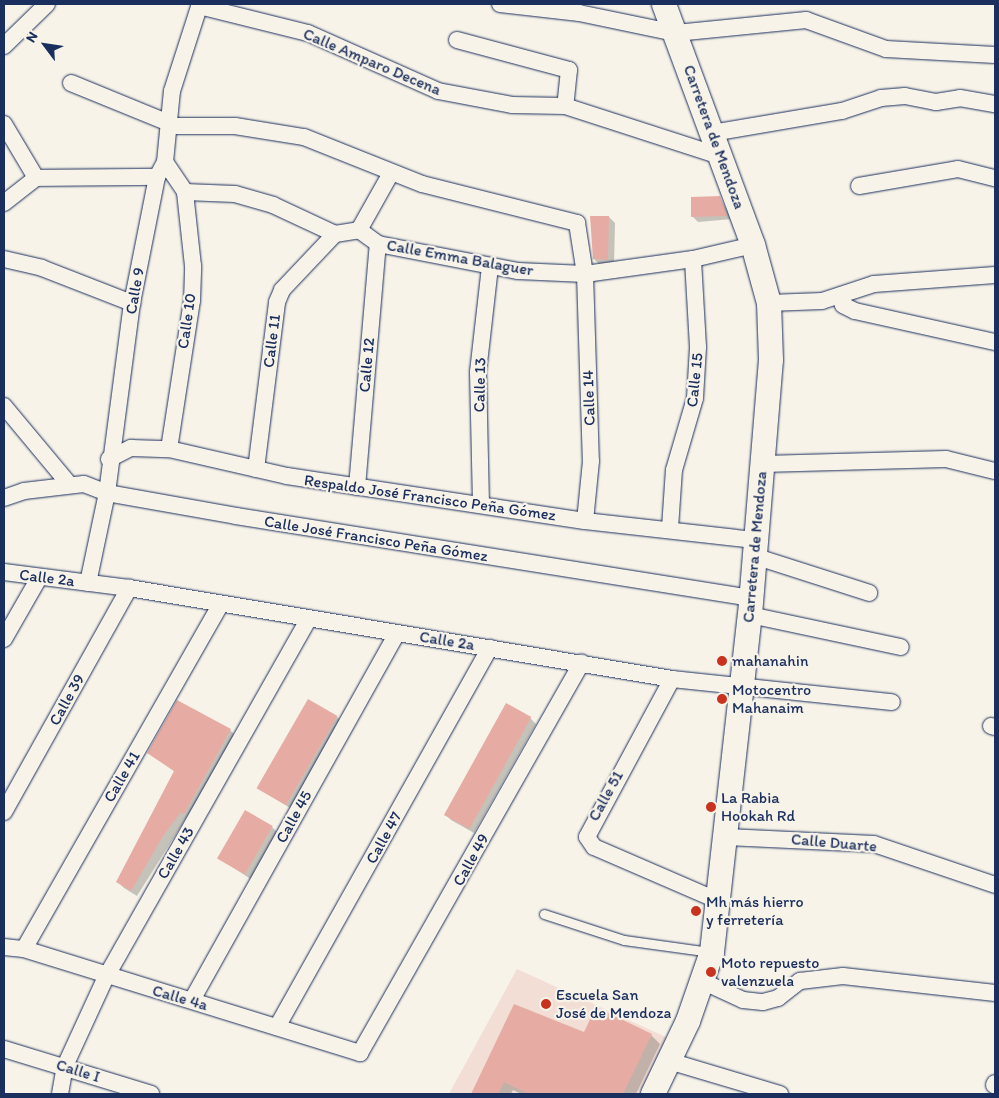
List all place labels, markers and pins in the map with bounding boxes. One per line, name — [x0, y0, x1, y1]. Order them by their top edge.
place label: mahanahin — [732, 651, 808, 671]
marker: mahanahin — [716, 655, 728, 667]
place label: Motocentro Mahanaim — [732, 680, 811, 718]
marker: Motocentro Mahanaim — [716, 693, 728, 705]
place label: La Rabia Hookah Rd — [721, 788, 795, 826]
marker: La Rabia Hookah Rd — [705, 801, 717, 813]
place label: Mh más hierro y ferretería — [706, 892, 804, 930]
marker: Mh más hierro y ferretería — [690, 905, 702, 917]
place label: Moto repuesto valenzuela — [721, 953, 819, 991]
marker: Moto repuesto valenzuela — [705, 966, 717, 978]
place label: Escuela San José de Mendoza — [556, 985, 672, 1023]
marker: Escuela San José de Mendoza — [540, 998, 552, 1010]

